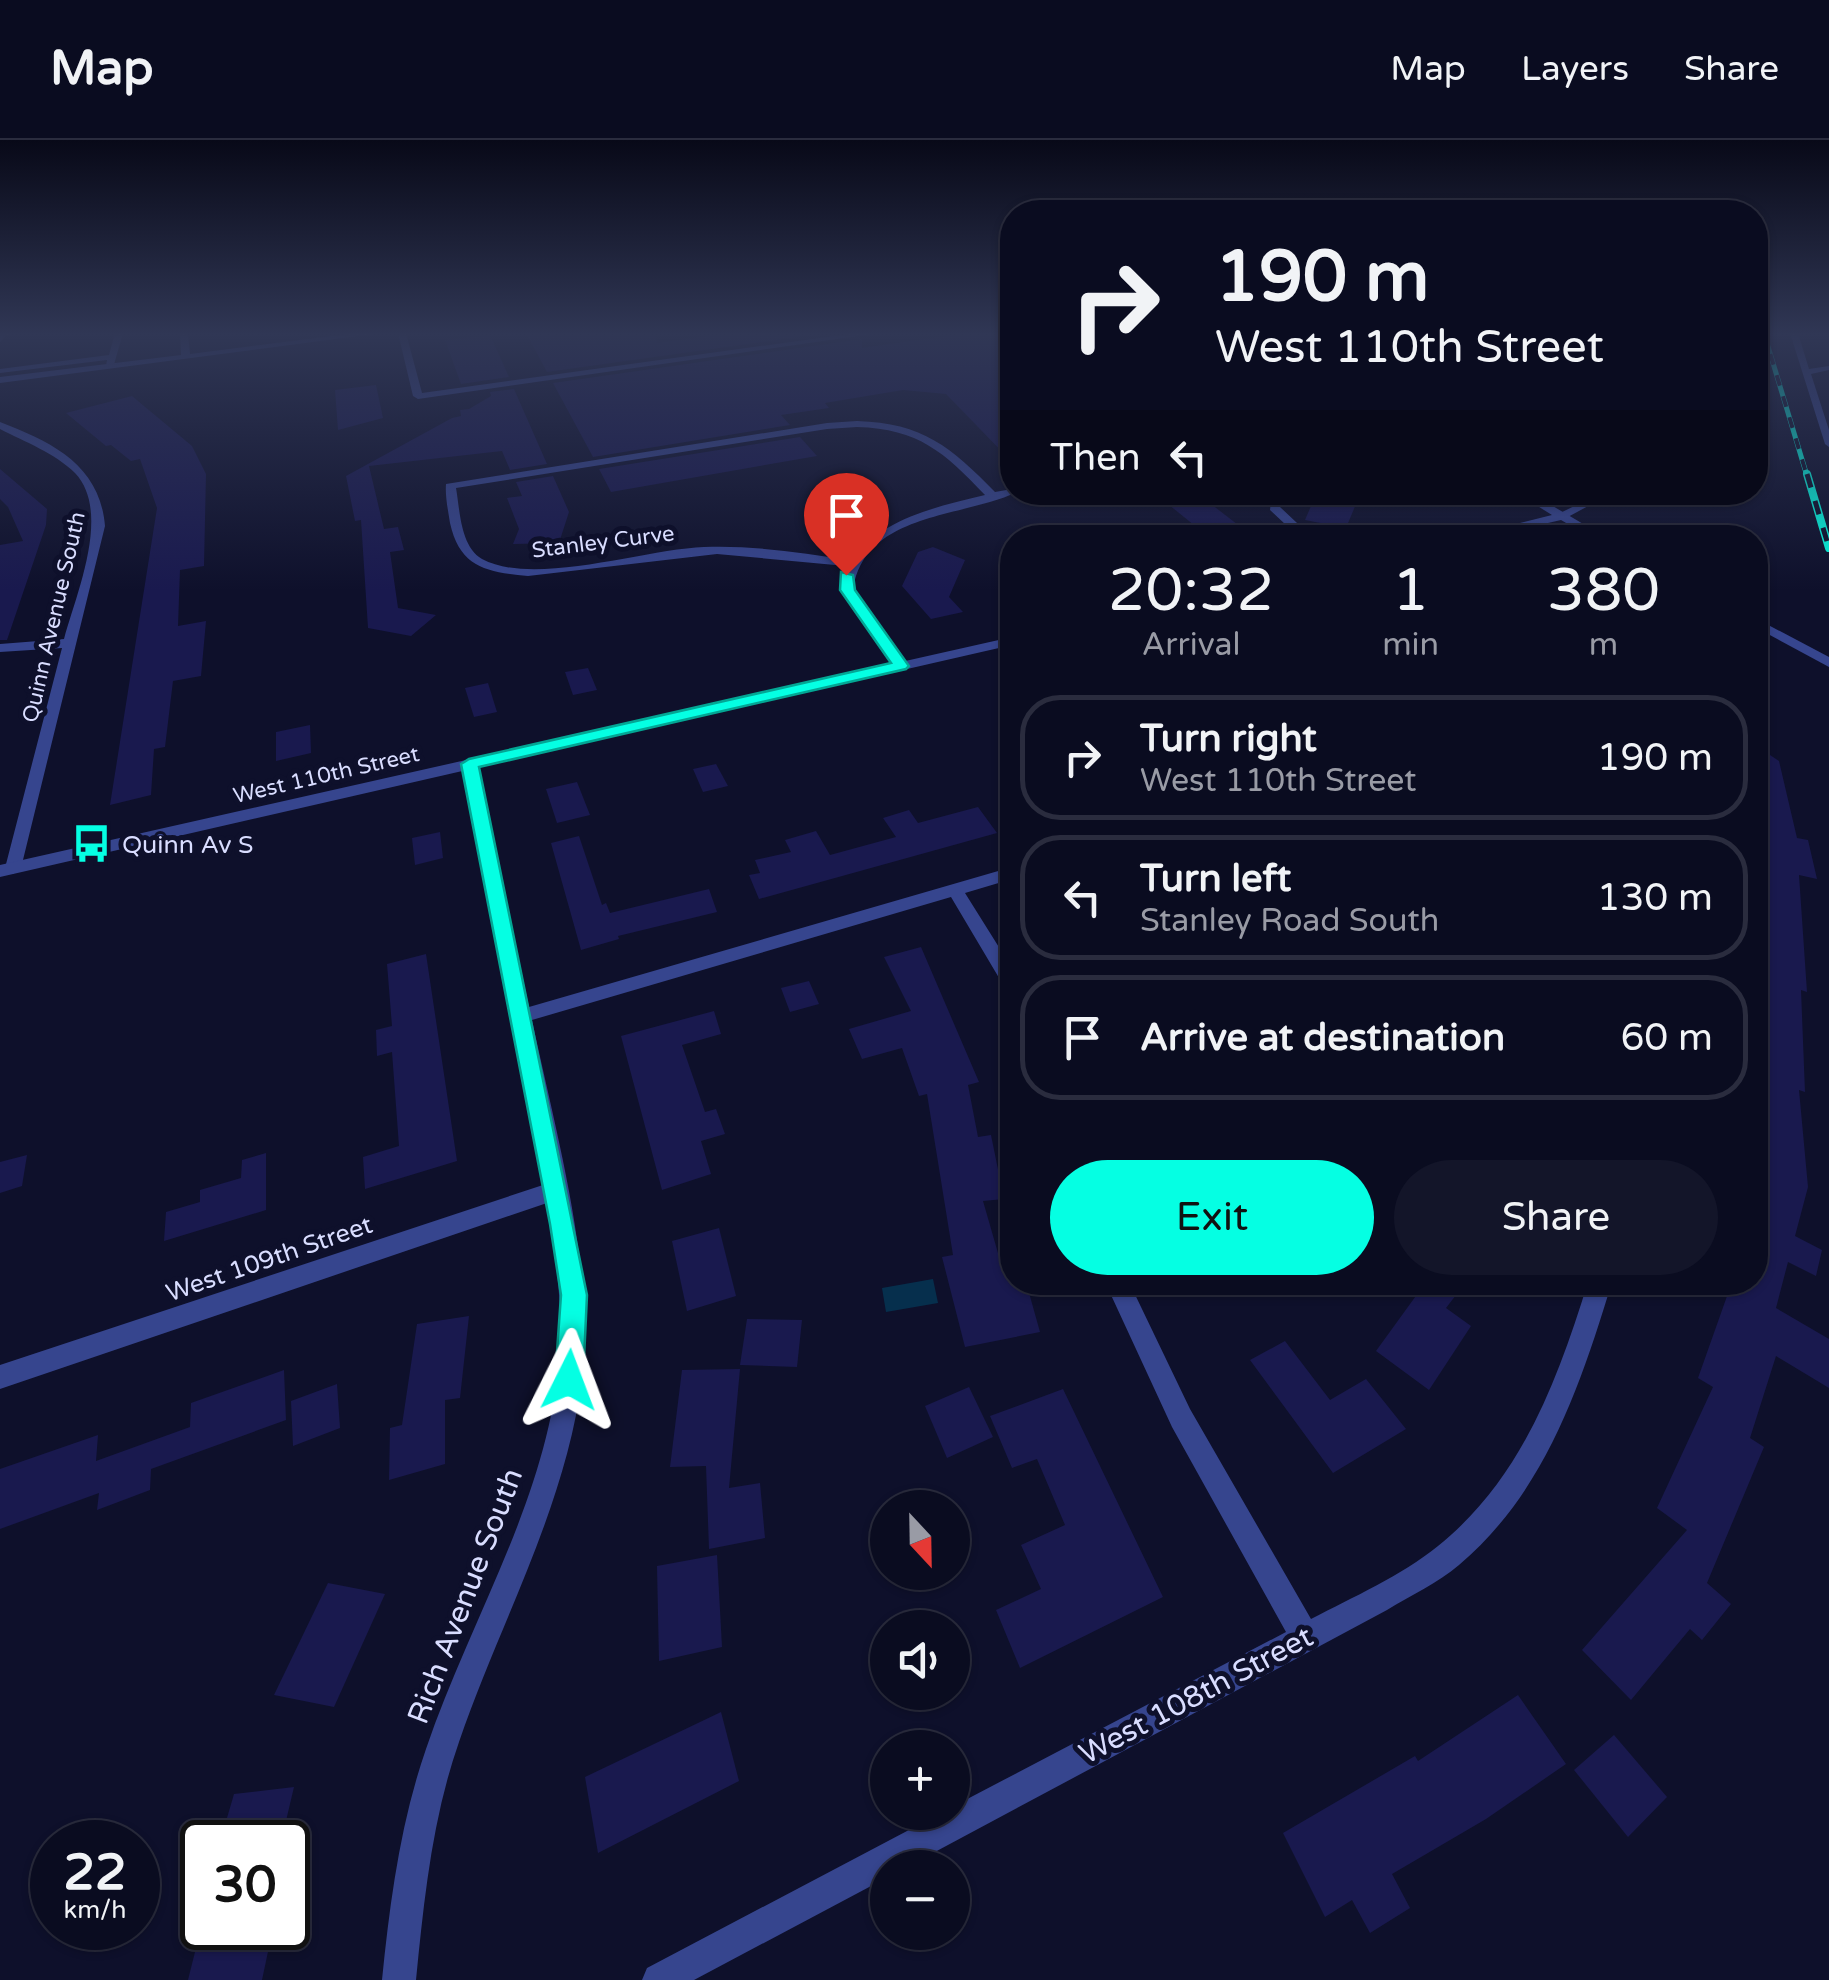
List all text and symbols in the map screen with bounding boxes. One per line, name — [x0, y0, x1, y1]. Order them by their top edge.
text: Map — [50, 40, 154, 98]
text: Map — [1390, 48, 1466, 90]
text: Layers — [1521, 48, 1629, 90]
text: Share — [1684, 48, 1779, 90]
text: 190 m — [1215, 236, 1429, 320]
icon: right — [1050, 240, 1180, 370]
text: West 110th Street — [1215, 321, 1604, 375]
icon: left — [1161, 430, 1216, 485]
text: Then — [1050, 435, 1141, 481]
pin — [804, 473, 889, 576]
icon: arrive — [819, 488, 874, 543]
street label: Quinn Avenue South — [17, 509, 91, 725]
street label: Stanley Curve — [530, 520, 676, 564]
text: 20:32 — [1108, 555, 1274, 627]
text: 1 — [1392, 555, 1429, 627]
text: 380 — [1547, 555, 1660, 627]
text: Arrival — [1142, 626, 1241, 664]
text: min — [1382, 626, 1439, 664]
text: m — [1589, 626, 1618, 664]
text: Turn right — [1140, 716, 1317, 762]
icon: right — [1055, 730, 1110, 785]
text: 190 m — [1597, 735, 1713, 781]
street label: West 110th Street — [231, 741, 422, 809]
text: West 110th Street — [1140, 762, 1417, 800]
bus stop icon: Quinn Av S — [71, 823, 113, 865]
place label: Quinn Av S — [122, 830, 253, 860]
text: Turn left — [1140, 856, 1291, 902]
icon: left — [1055, 870, 1110, 925]
text: 130 m — [1597, 875, 1713, 921]
text: Stanley Road South — [1140, 902, 1439, 940]
icon: arrive — [1055, 1010, 1110, 1065]
text: Arrive at destination — [1140, 1015, 1505, 1061]
text: 60 m — [1621, 1015, 1713, 1061]
button: Exit — [1050, 1160, 1374, 1275]
button: Share — [1394, 1160, 1718, 1275]
street label: West 109th Street — [162, 1209, 377, 1308]
position arrow — [517, 1328, 621, 1432]
street label: Rich Avenue South — [400, 1463, 531, 1729]
north arrow — [870, 1490, 970, 1590]
map controls — [870, 1490, 970, 1950]
button: sound — [870, 1610, 970, 1710]
street label: West 108th Street — [1073, 1618, 1319, 1773]
button: + — [870, 1730, 970, 1830]
speed limit sign: 30 — [180, 1820, 310, 1950]
text: 22 — [64, 1843, 126, 1903]
button: − — [870, 1850, 970, 1950]
text: km/h — [64, 1895, 126, 1925]

